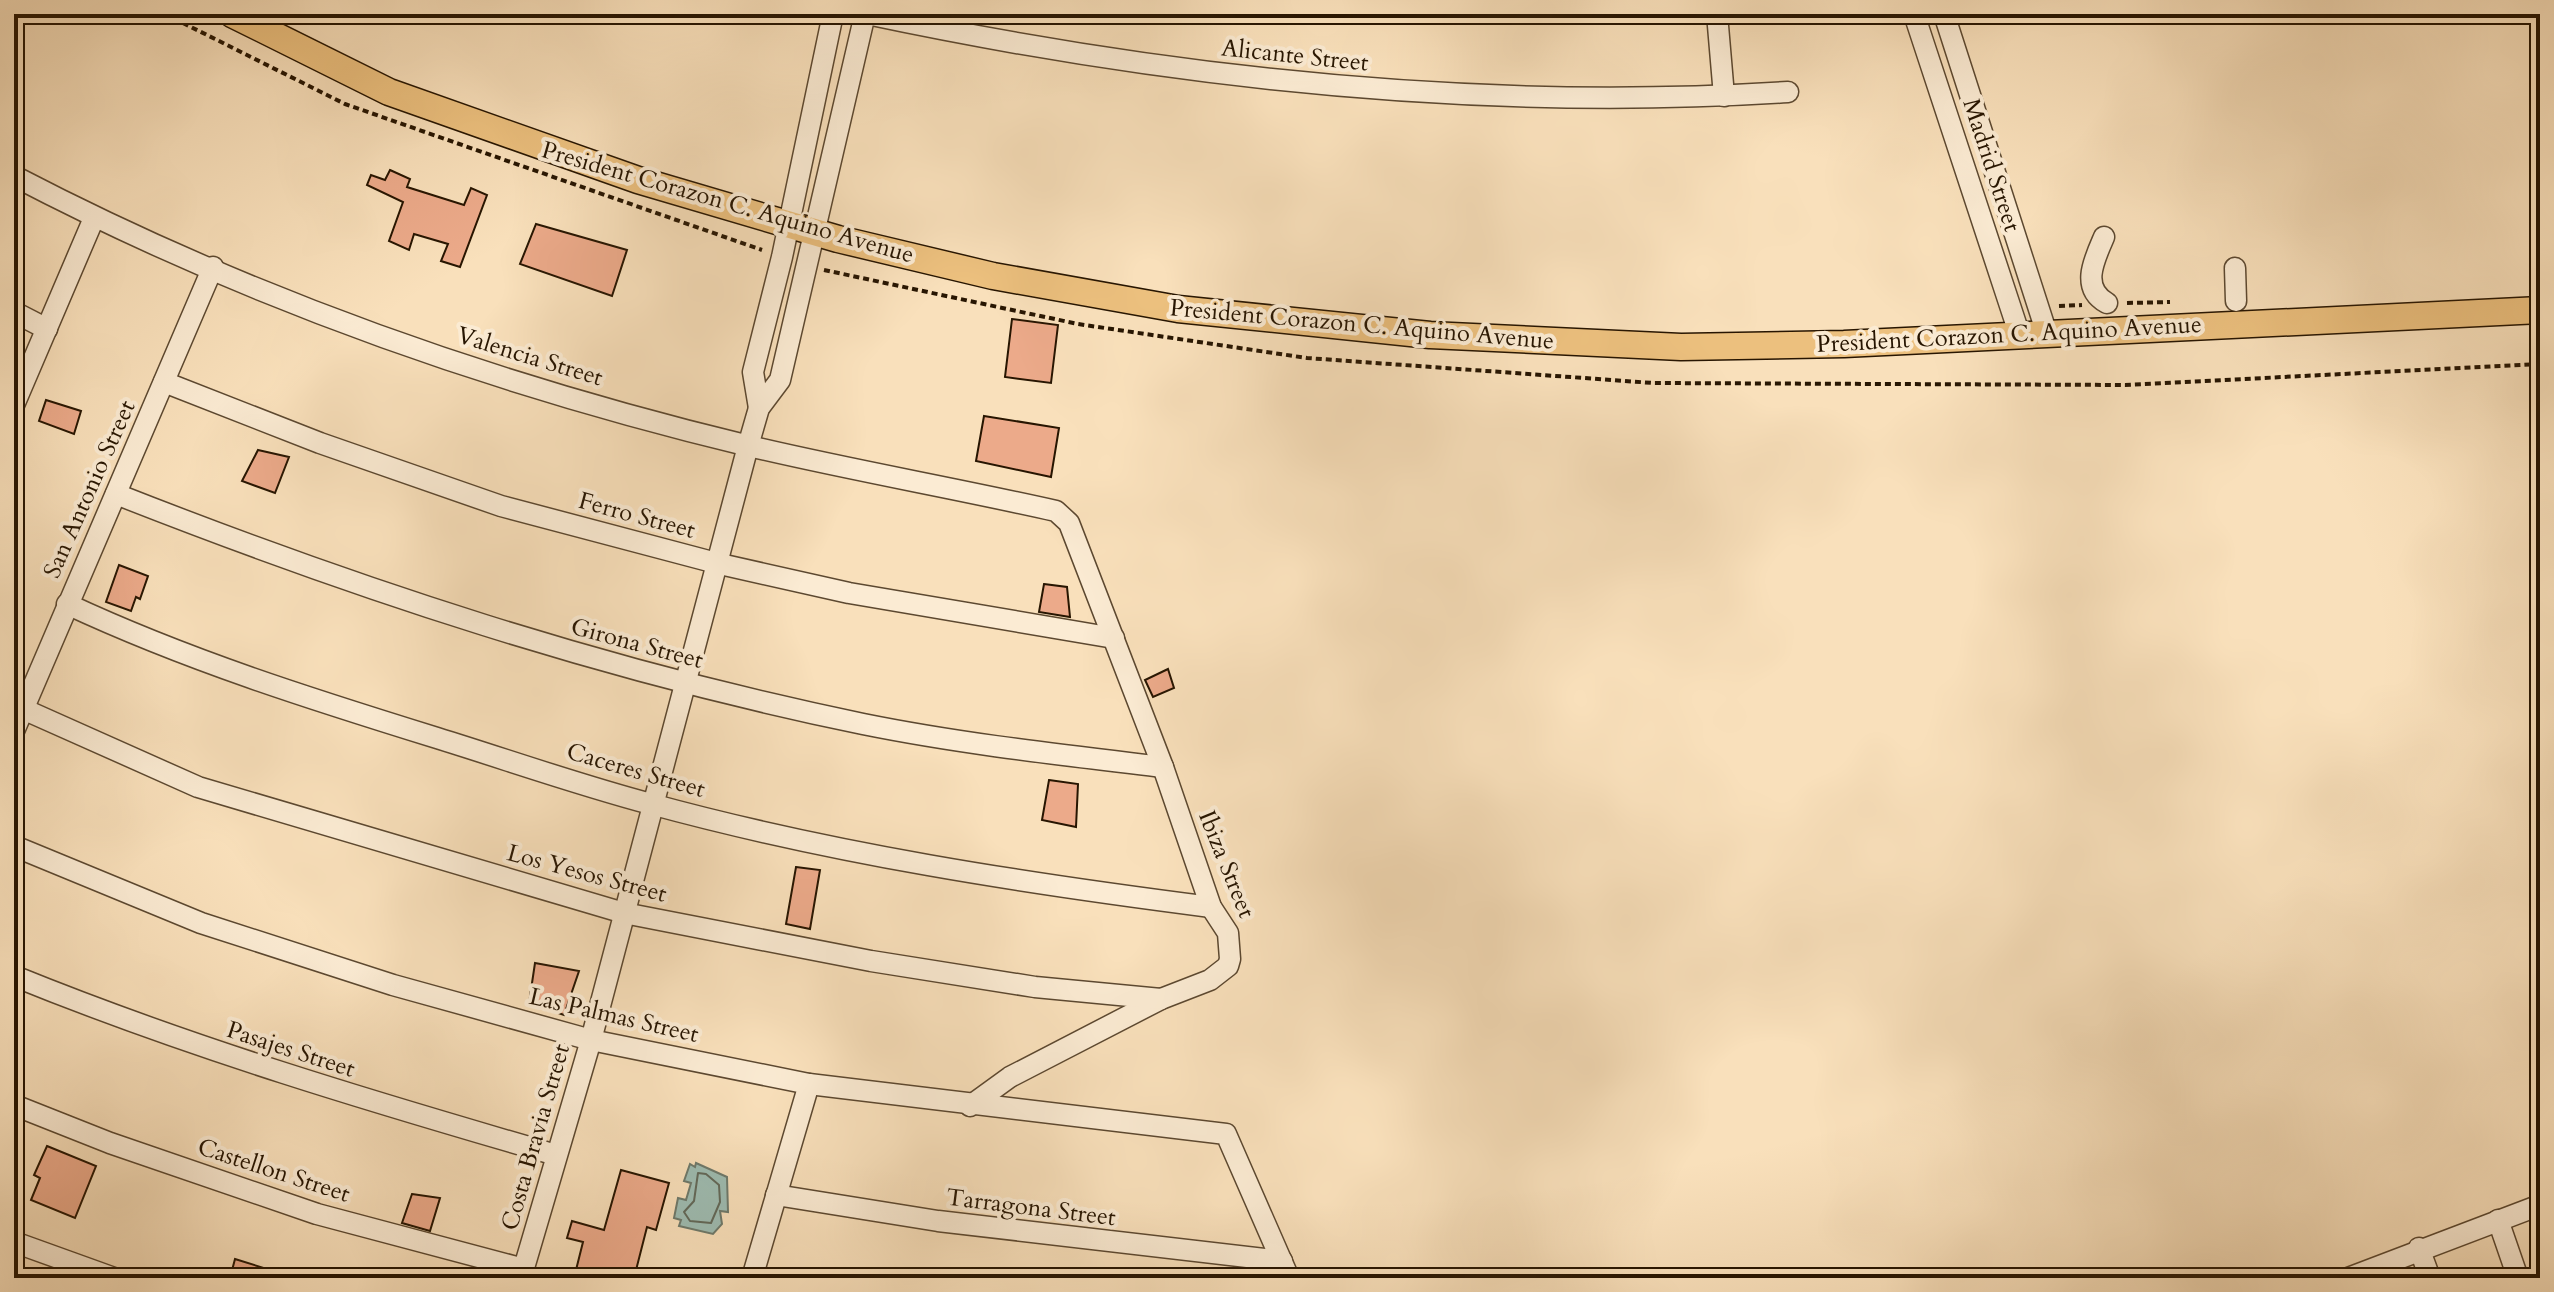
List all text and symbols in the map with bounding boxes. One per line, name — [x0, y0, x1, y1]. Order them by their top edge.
street label: Alicante Street — [1220, 31, 1370, 80]
street label: Madrid Street — [1954, 94, 2029, 236]
street label: President Corazon C. Aquino Avenue — [538, 133, 918, 272]
street label: President Corazon C. Aquino Avenue — [1168, 291, 1556, 358]
street label: President Corazon C. Aquino Avenue — [1816, 308, 2203, 361]
street label: Valencia Street — [453, 319, 607, 394]
street label: San Antonio Street — [35, 395, 144, 583]
street label: Ferro Street — [575, 484, 699, 547]
street label: Girona Street — [567, 610, 707, 677]
street label: Caceres Street — [563, 735, 709, 806]
street label: Ibiza Street — [1190, 806, 1263, 923]
street label: Los Yesos Street — [503, 836, 671, 911]
street label: Las Palmas Street — [526, 980, 702, 1051]
street label: Pasajes Street — [223, 1013, 360, 1086]
street label: Costa Bravia Street — [493, 1040, 578, 1234]
street label: Castellon Street — [193, 1130, 355, 1211]
street label: Tarragona Street — [944, 1181, 1118, 1234]

